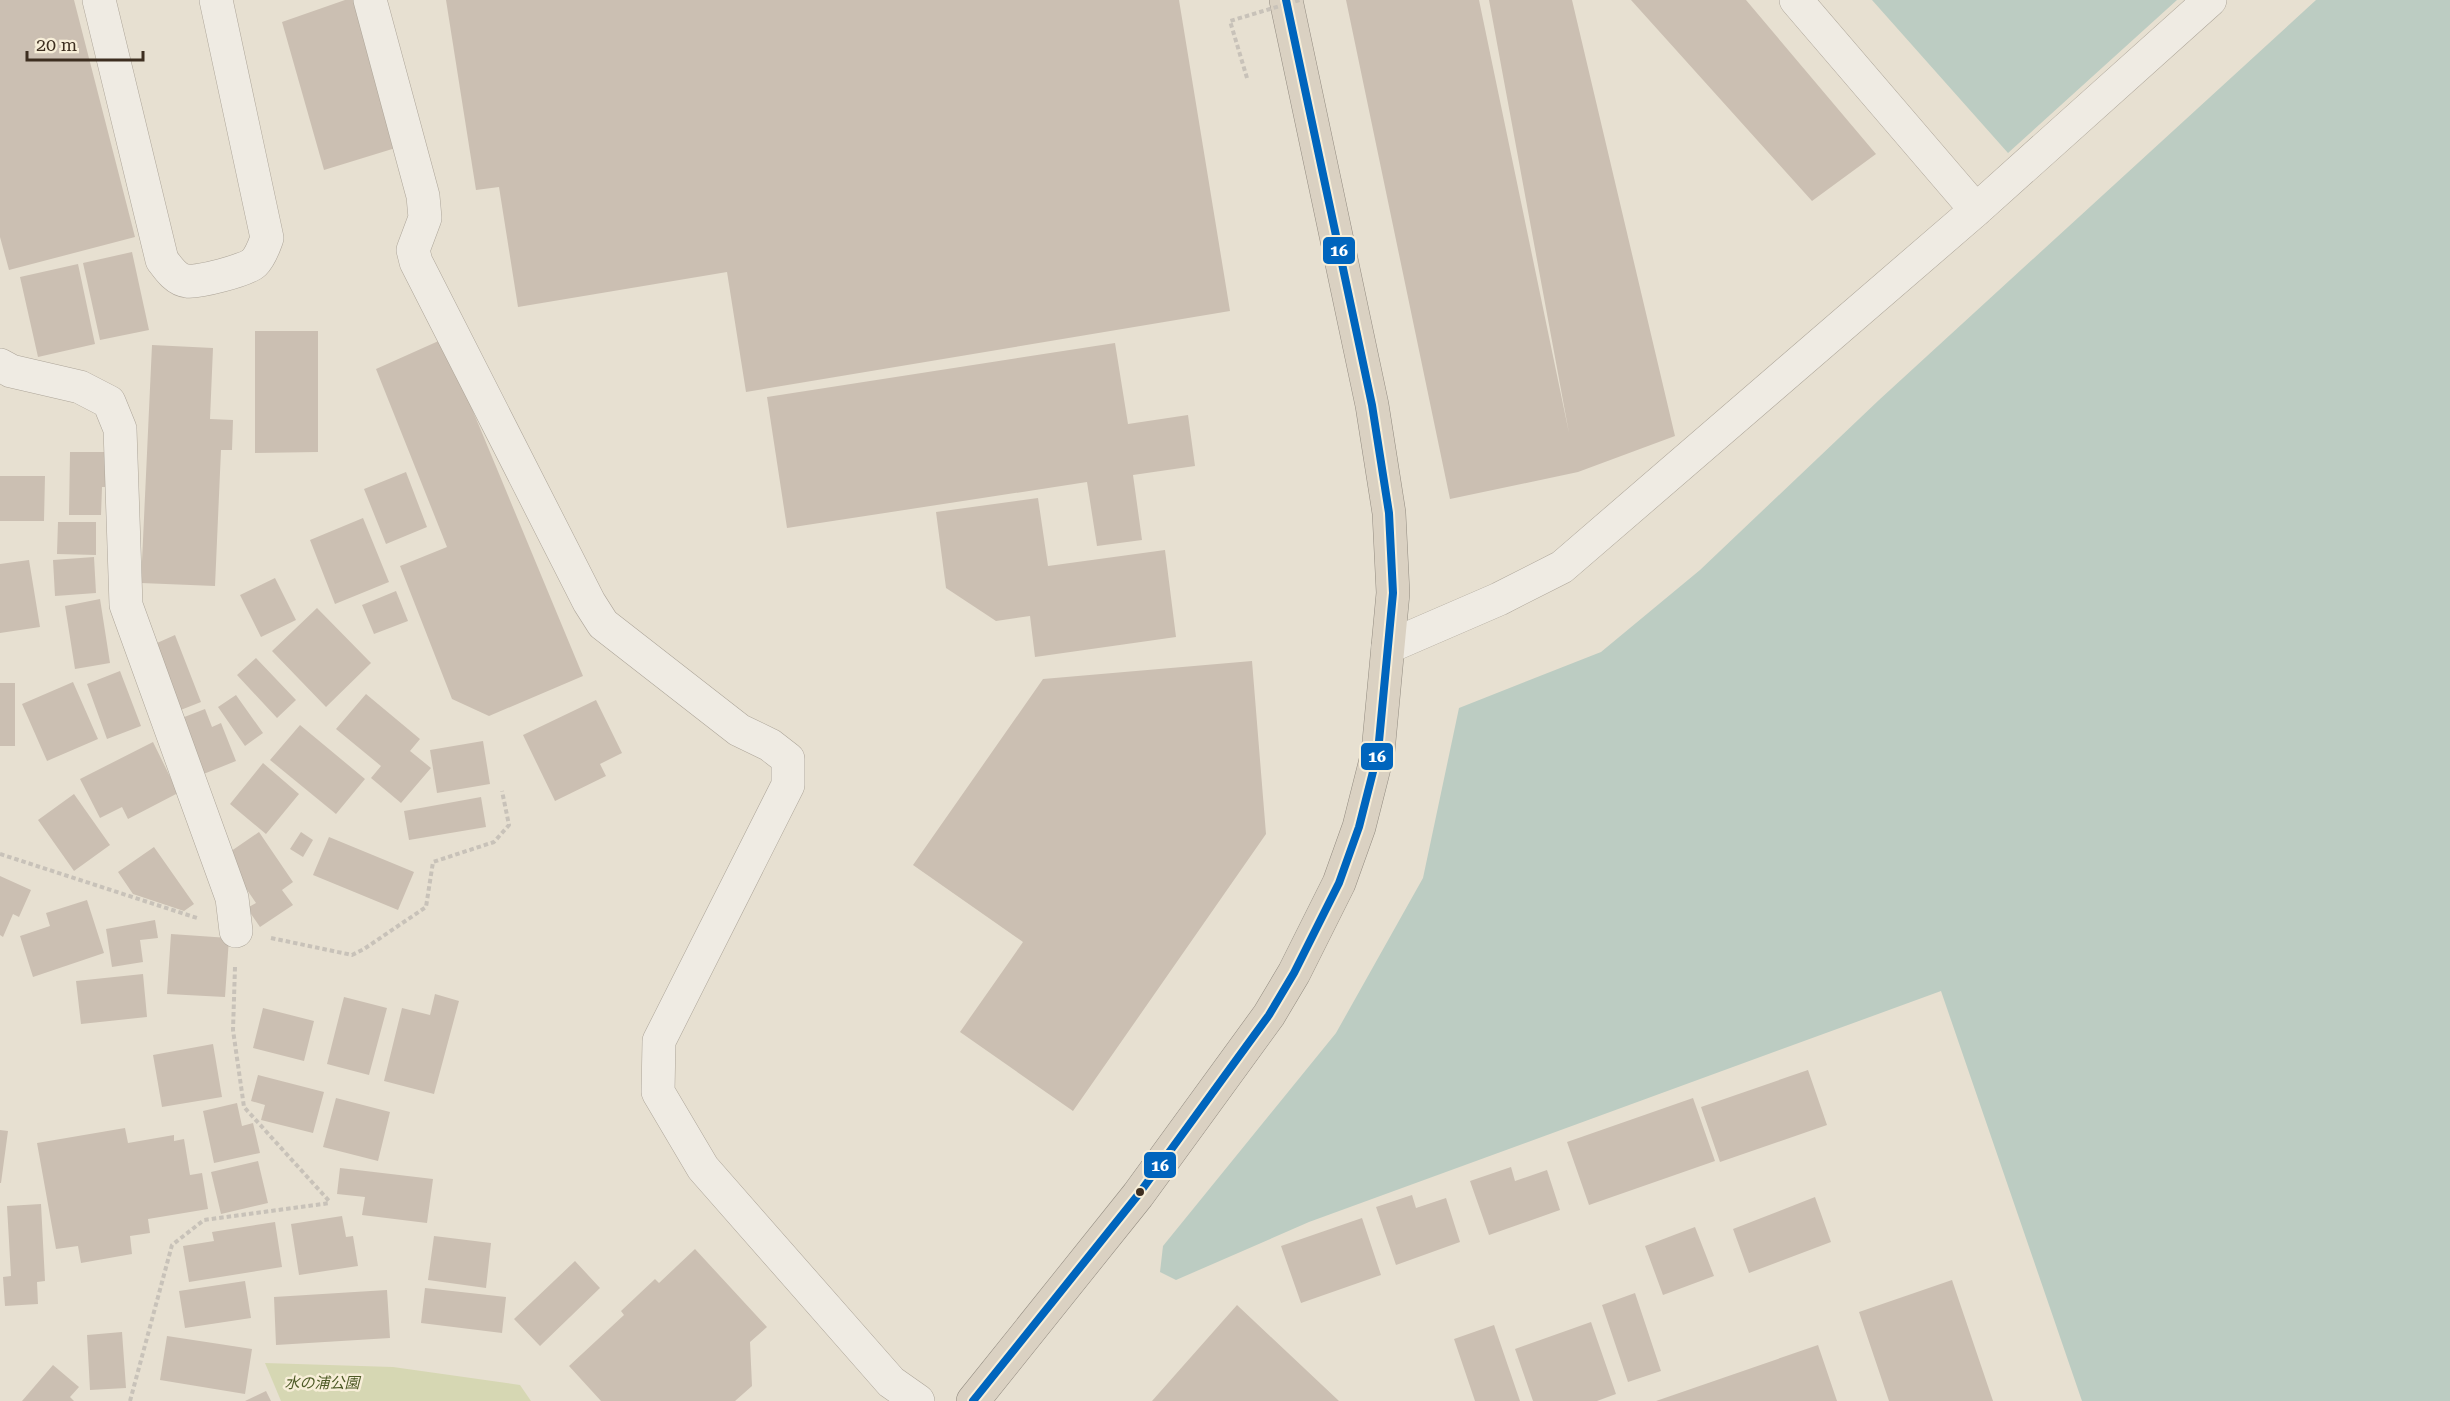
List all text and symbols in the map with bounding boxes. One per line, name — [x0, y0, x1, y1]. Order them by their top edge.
scale bar — [27, 24, 142, 62]
text: 20 m — [36, 34, 77, 55]
line badge: 16 — [1322, 236, 1356, 265]
text: 16 — [1330, 241, 1348, 260]
line badge: 16 — [1360, 742, 1394, 771]
text: 16 — [1368, 747, 1386, 766]
line badge: 16 — [1143, 1151, 1177, 1179]
text: 16 — [1151, 1156, 1169, 1175]
unlabelled marker — [1134, 1186, 1146, 1198]
park label: 水の浦公園 — [284, 1374, 361, 1392]

